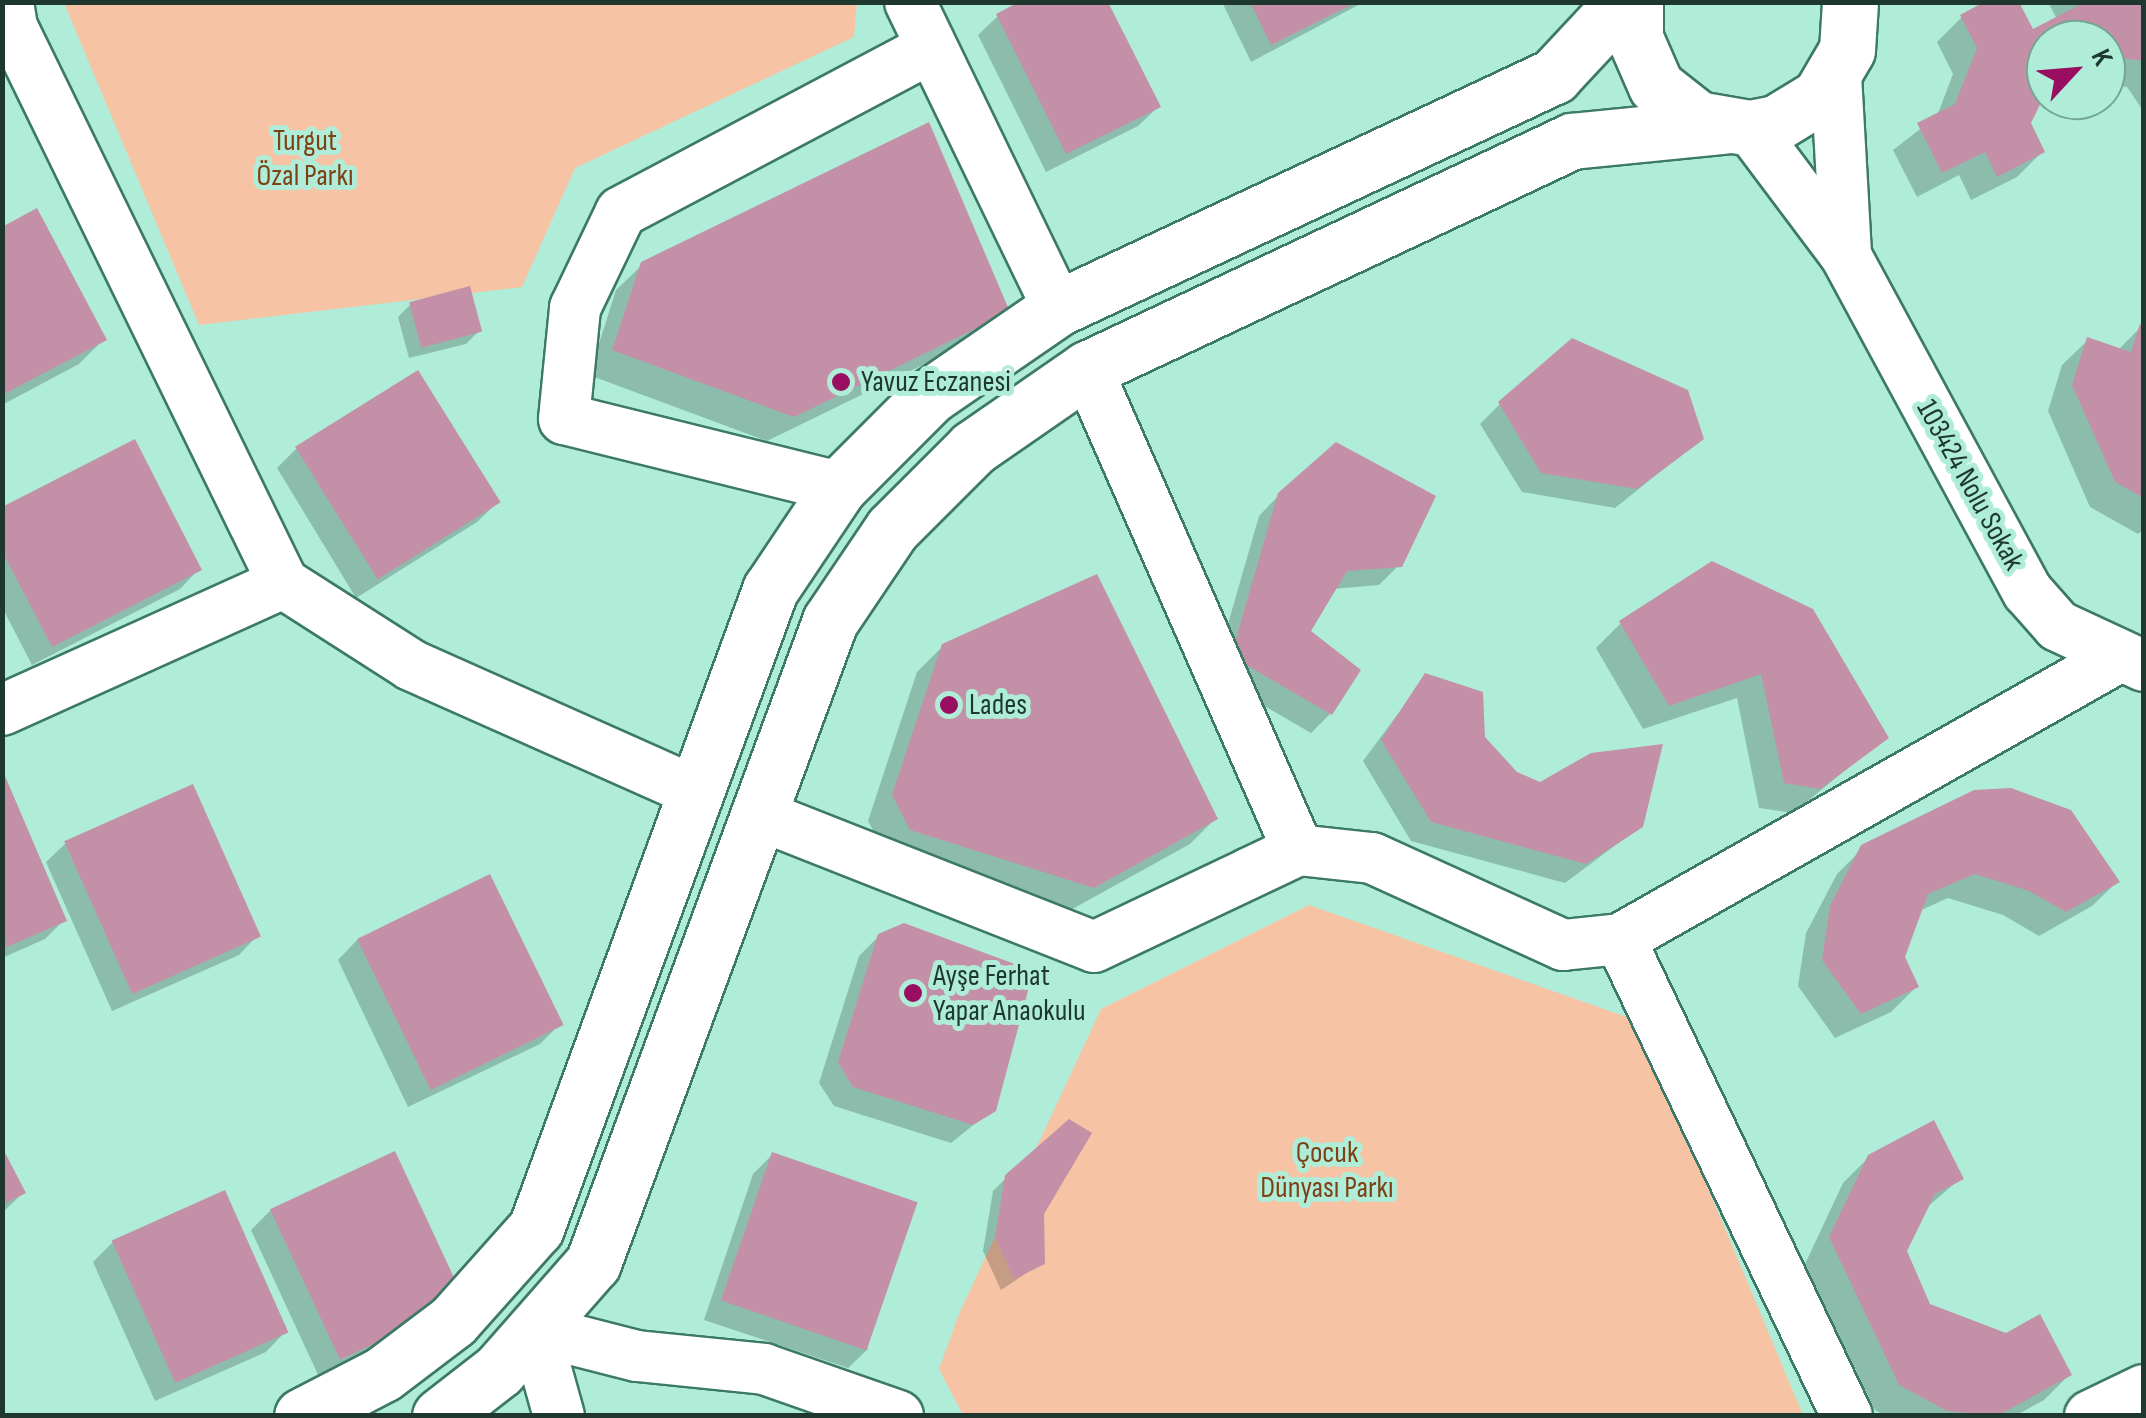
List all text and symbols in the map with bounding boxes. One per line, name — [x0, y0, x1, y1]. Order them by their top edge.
north arrow — [2026, 20, 2126, 120]
text: K — [2084, 44, 2119, 71]
park label: Turgut Özal Parkı — [257, 123, 353, 194]
place label: Yavuz Eczanesi — [861, 364, 1011, 400]
marker: Yavuz Eczanesi — [830, 371, 852, 393]
street label: 103424 Nolu Sokak — [1908, 394, 2032, 576]
place label: Lades — [969, 687, 1027, 723]
marker: Lades — [938, 694, 960, 716]
place label: Ayşe Ferhat Yapar Anaokulu — [933, 958, 1085, 1028]
marker: Ayşe Ferhat Yapar Anaokulu — [902, 982, 924, 1004]
park label: Çocuk Dünyası Parkı — [1260, 1135, 1394, 1206]

